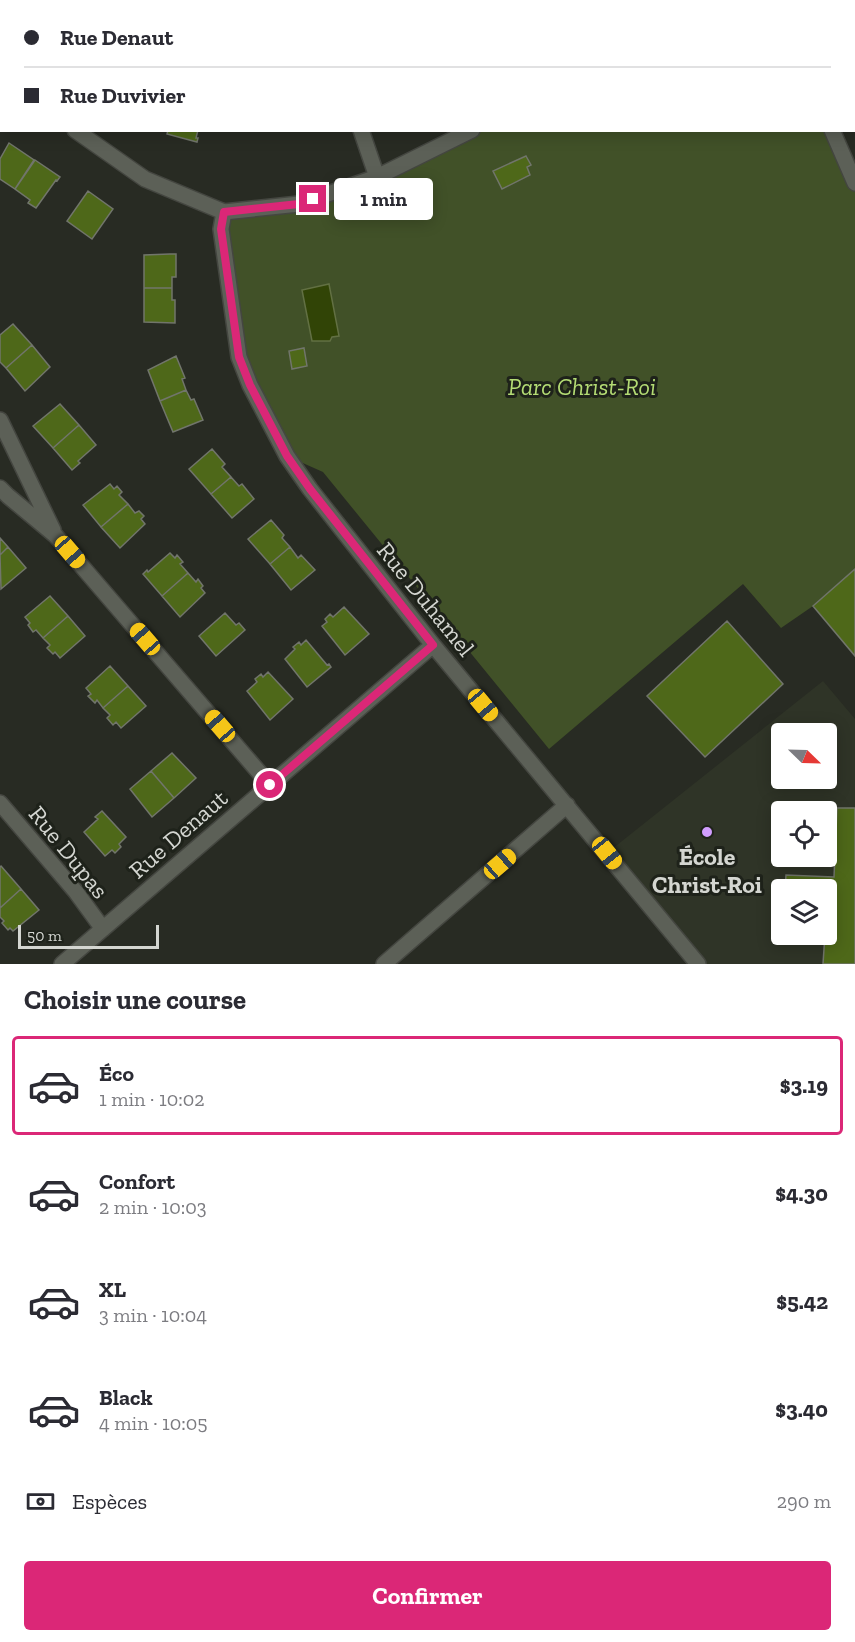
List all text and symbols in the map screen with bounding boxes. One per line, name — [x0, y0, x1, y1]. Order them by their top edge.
text: Rue Denaut — [60, 24, 173, 51]
text: Rue Duvivier — [60, 82, 186, 109]
callout: 1 min — [334, 178, 433, 220]
route end — [299, 185, 326, 212]
text: 1 min — [360, 187, 407, 211]
park label: Parc Christ-Roi — [508, 372, 656, 401]
car — [51, 533, 89, 571]
street label: Rue Duhamel — [371, 536, 481, 662]
car — [126, 620, 164, 658]
car — [465, 685, 501, 725]
car — [201, 707, 239, 745]
north arrow — [771, 723, 837, 789]
map controls — [771, 723, 837, 945]
route start — [256, 771, 283, 798]
street label: Rue Denaut — [123, 783, 233, 885]
street label: Rue Dupas — [23, 800, 115, 904]
button: locate — [771, 801, 837, 867]
marker: École Christ-Roi — [700, 825, 714, 839]
car — [589, 833, 625, 873]
place label: École Christ-Roi — [652, 842, 762, 899]
car — [481, 845, 519, 883]
button: layers — [771, 879, 837, 945]
scale bar — [18, 922, 159, 950]
text: 50 m — [27, 926, 62, 945]
text: Choisir une course — [24, 984, 246, 1016]
icon: car — [27, 1059, 81, 1113]
text: Éco — [99, 1060, 134, 1087]
text: $3.19 — [780, 1072, 828, 1099]
text: 1 min · 10:02 — [99, 1087, 205, 1111]
icon: car — [27, 1167, 81, 1221]
text: Confort — [99, 1168, 175, 1195]
text: $4.30 — [775, 1180, 828, 1207]
text: 2 min · 10:03 — [99, 1195, 207, 1219]
icon: car — [27, 1275, 81, 1329]
text: XL — [99, 1276, 126, 1303]
text: $5.42 — [776, 1288, 828, 1315]
text: 3 min · 10:04 — [99, 1303, 207, 1327]
icon: car — [27, 1383, 81, 1437]
text: Black — [99, 1384, 153, 1411]
text: $3.40 — [775, 1396, 828, 1423]
text: 4 min · 10:05 — [99, 1411, 208, 1435]
icon: cash — [24, 1485, 57, 1518]
text: Espèces — [72, 1488, 147, 1515]
text: 290 m — [777, 1489, 831, 1513]
button: Confirmer — [24, 1561, 831, 1630]

